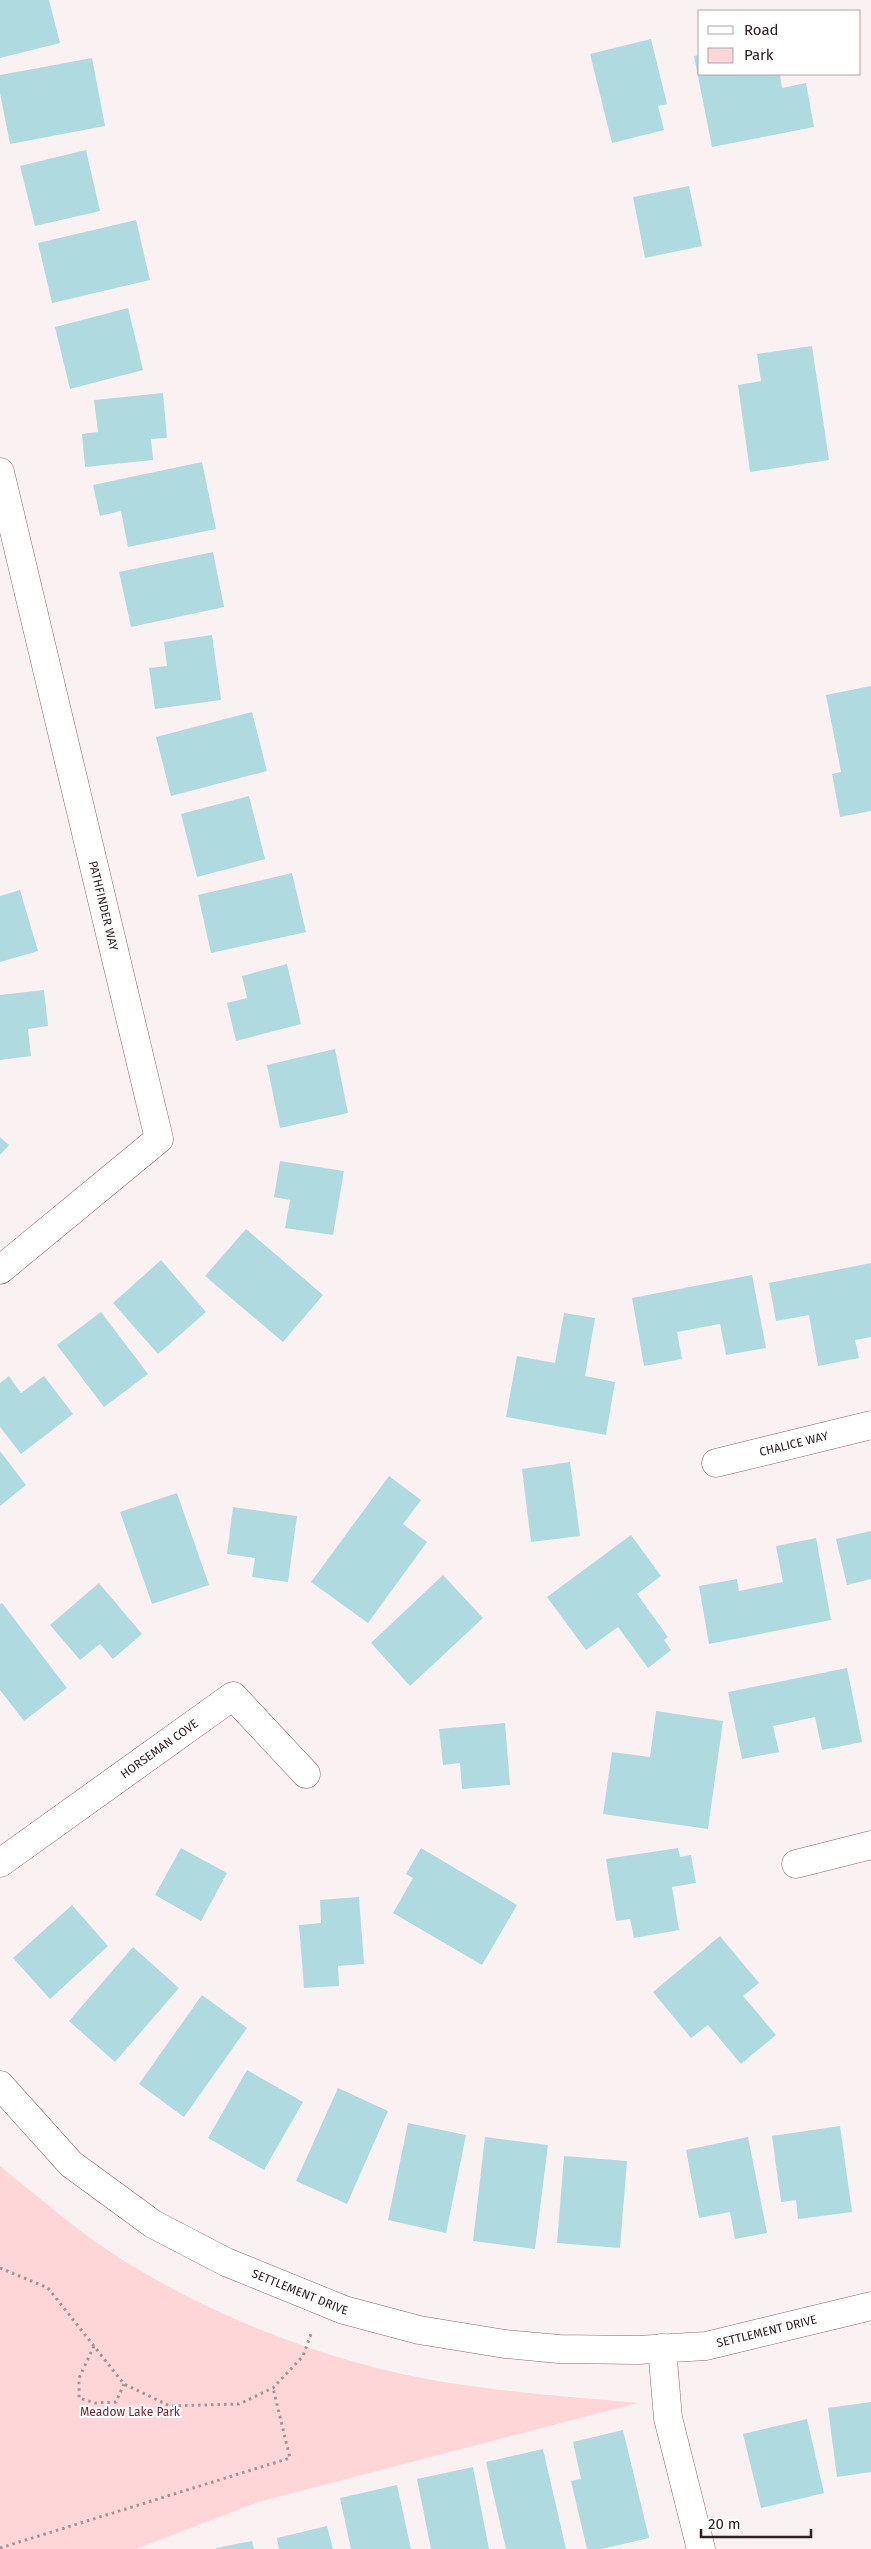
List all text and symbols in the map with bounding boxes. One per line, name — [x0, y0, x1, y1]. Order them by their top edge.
legend — [698, 10, 861, 75]
text: Road — [744, 21, 779, 39]
text: Park — [744, 46, 774, 64]
street label: PATHFINDER WAY — [86, 859, 121, 953]
street label: CHALICE WAY — [758, 1429, 830, 1459]
street label: HORSEMAN COVE — [118, 1716, 201, 1781]
street label: SETTLEMENT DRIVE — [250, 2266, 350, 2318]
street label: SETTLEMENT DRIVE — [715, 2312, 818, 2350]
park label: Meadow Lake Park — [80, 2405, 181, 2419]
scale bar — [701, 2506, 811, 2538]
text: 20 m — [708, 2515, 741, 2533]

